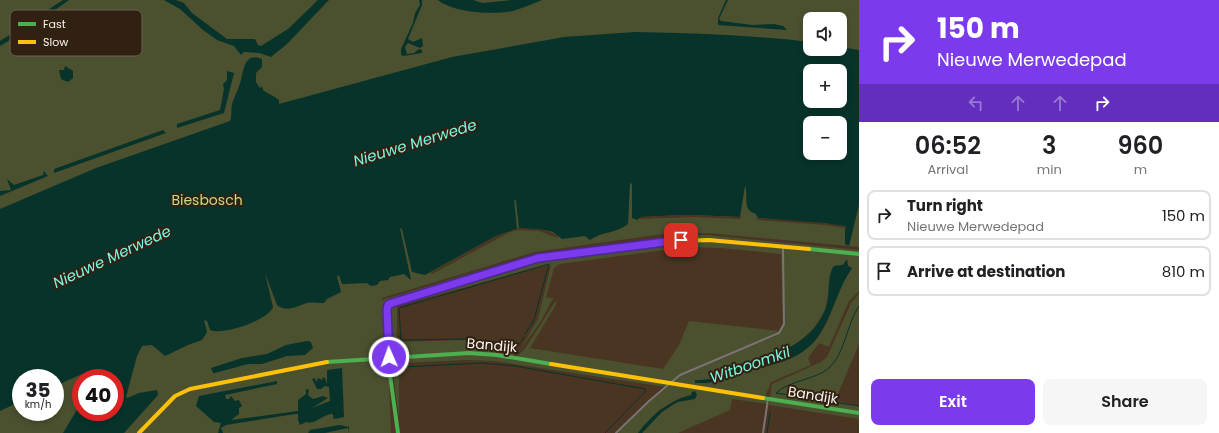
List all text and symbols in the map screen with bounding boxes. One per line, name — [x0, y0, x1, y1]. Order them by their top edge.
text: 150 m — [937, 9, 1020, 48]
legend — [10, 10, 142, 56]
map controls — [803, 12, 847, 160]
button: sound — [803, 12, 847, 56]
text: Fast — [43, 16, 66, 32]
icon: right — [871, 16, 923, 68]
text: Slow — [43, 34, 68, 50]
text: Nieuwe Merwedepad — [937, 47, 1127, 72]
button: + — [803, 64, 847, 108]
icon: left — [965, 92, 987, 114]
icon: ahead — [1007, 92, 1029, 114]
icon: ahead — [1049, 92, 1071, 114]
icon: right — [1091, 92, 1113, 114]
water label: Nieuwe Merwede — [351, 114, 479, 171]
button: − — [803, 116, 847, 160]
text: 06:52 — [915, 129, 981, 162]
text: 3 — [1042, 129, 1056, 162]
text: 960 — [1117, 129, 1163, 162]
text: Arrival — [927, 160, 968, 179]
text: min — [1037, 160, 1062, 179]
text: m — [1134, 160, 1147, 179]
park label: Biesbosch — [171, 190, 243, 210]
text: Turn right — [907, 195, 983, 216]
icon: right — [873, 204, 895, 226]
text: 150 m — [1162, 205, 1205, 226]
text: Nieuwe Merwedepad — [907, 217, 1044, 236]
water label: Nieuwe Merwede — [49, 220, 174, 293]
pin — [664, 223, 698, 257]
icon: arrive — [670, 229, 692, 251]
icon: arrive — [873, 260, 895, 282]
text: Arrive at destination — [907, 261, 1065, 282]
text: 810 m — [1162, 261, 1205, 282]
street label: Bandijk — [466, 333, 519, 357]
position arrow — [368, 336, 410, 378]
water label: Witboomkil — [707, 341, 793, 388]
speed limit sign: 40 — [72, 369, 124, 421]
text: 35 — [25, 376, 51, 404]
button: Exit — [871, 379, 1035, 425]
button: Share — [1043, 379, 1207, 425]
street label: Bandijk — [786, 381, 840, 409]
text: km/h — [25, 397, 51, 412]

